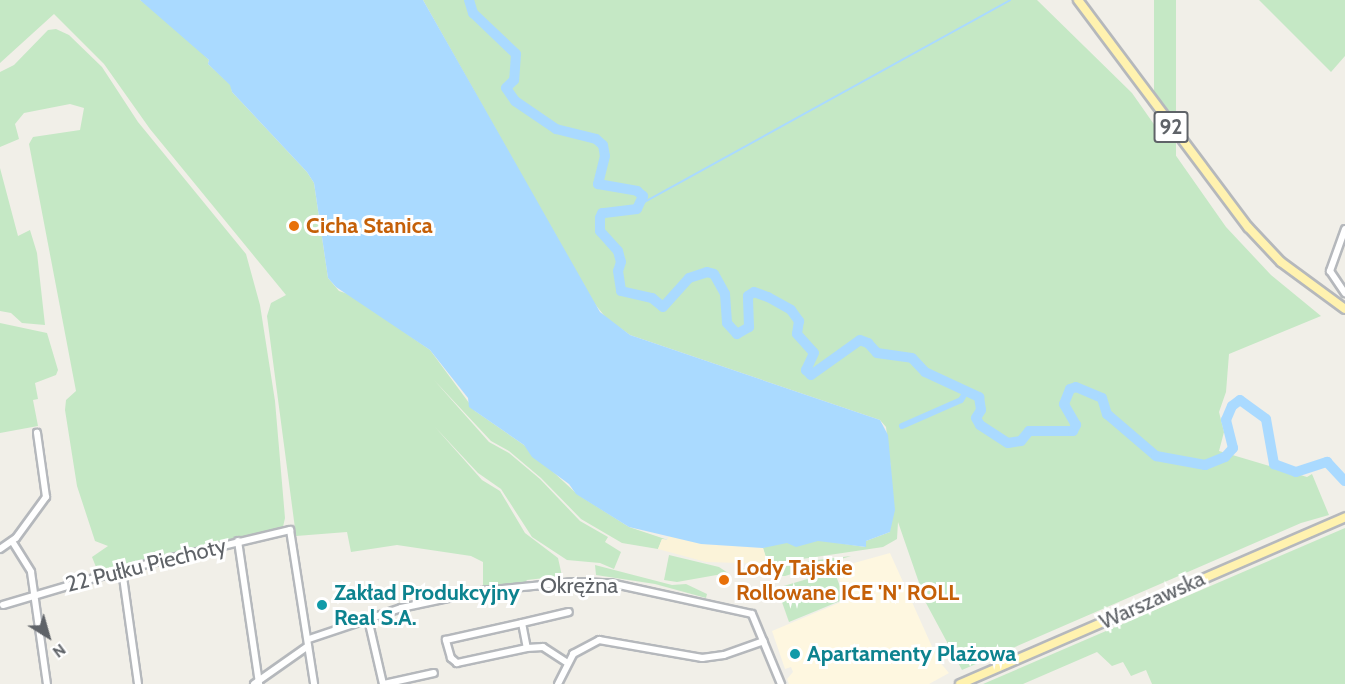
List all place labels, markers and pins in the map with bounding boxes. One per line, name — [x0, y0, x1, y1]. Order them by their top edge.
place label: Cicha Stanica — [306, 213, 433, 239]
marker: Cicha Stanica — [287, 219, 301, 233]
place label: Lody Tajskie Rollowane ICE 'N' ROLL — [736, 554, 959, 606]
marker: Lody Tajskie Rollowane ICE 'N' ROLL — [717, 573, 731, 587]
place label: Zakład Produkcyjny Real S.A. — [334, 579, 520, 630]
marker: Zakład Produkcyjny Real S.A. — [315, 598, 329, 612]
place label: Apartamenty Plażowa — [807, 641, 1016, 667]
marker: Apartamenty Plażowa — [788, 647, 802, 661]

